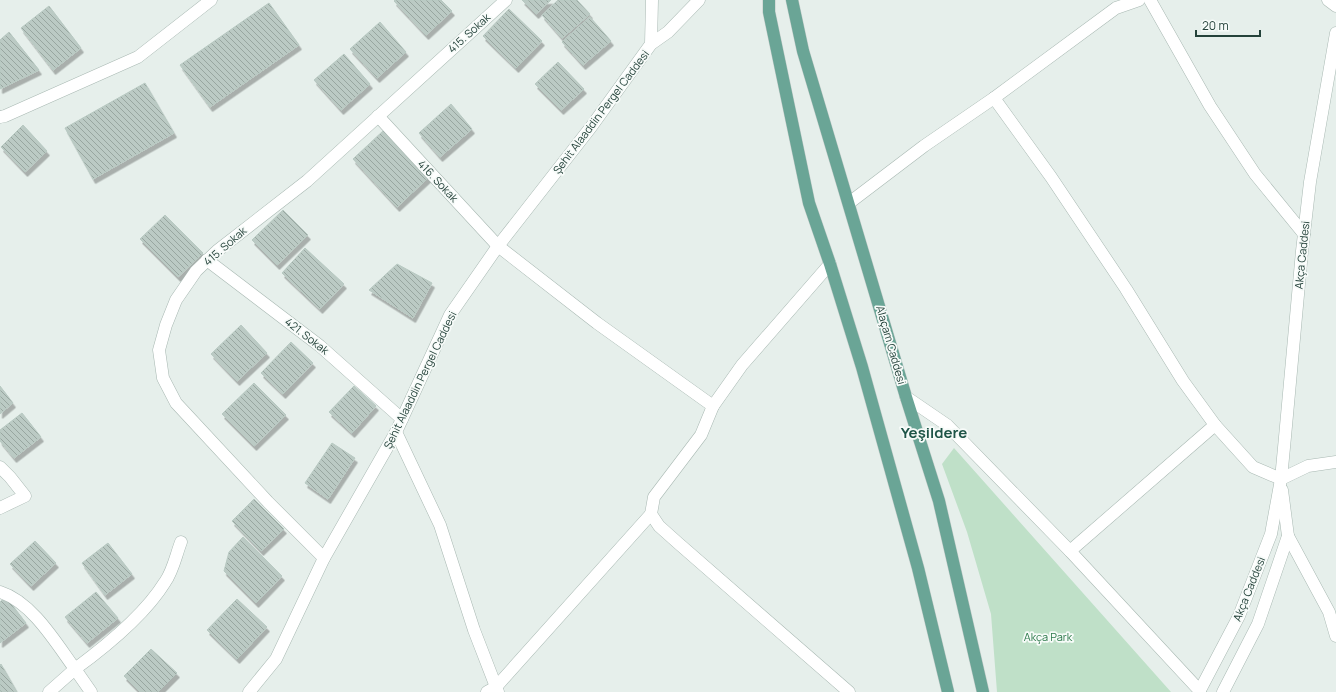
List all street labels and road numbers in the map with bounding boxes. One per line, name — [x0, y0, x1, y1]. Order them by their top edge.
street label: 415. Sokak — [444, 9, 494, 56]
street label: Şehit Alaaddin Pergel Caddesi — [549, 47, 652, 177]
street label: 416. Sokak — [415, 156, 462, 206]
street label: Akça Caddesi — [1290, 220, 1313, 290]
street label: 415. Sokak — [200, 222, 250, 268]
street label: Alaçam Caddesi — [873, 304, 910, 386]
street label: Şehit Alaaddin Pergel Caddesi — [380, 308, 459, 451]
street label: 421. Sokak — [282, 314, 333, 358]
street label: Akça Caddesi — [1229, 554, 1268, 623]

